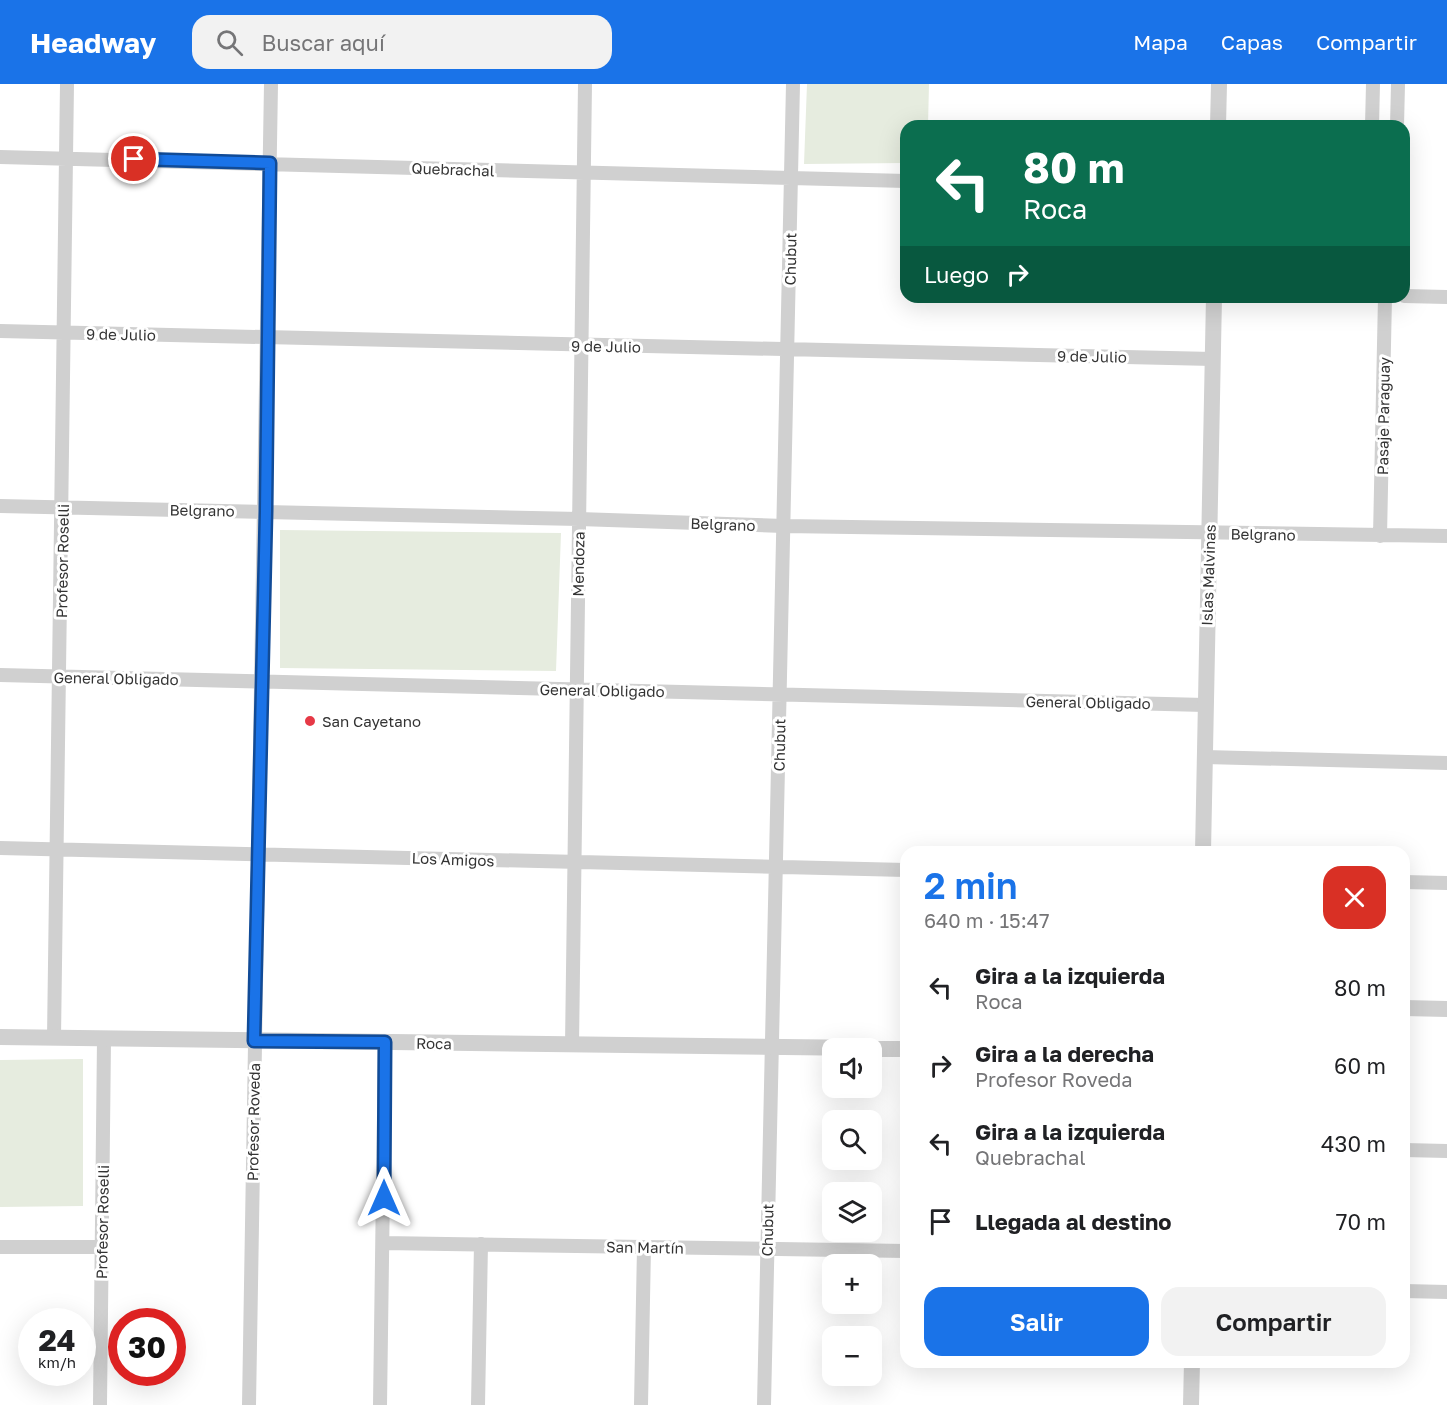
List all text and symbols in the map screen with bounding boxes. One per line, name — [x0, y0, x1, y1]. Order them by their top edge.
search box — [192, 15, 612, 69]
text: Headway — [30, 26, 156, 59]
icon: search — [213, 26, 246, 59]
text: Buscar aquí — [261, 29, 385, 56]
text: Mapa — [1133, 29, 1188, 55]
text: Capas — [1221, 29, 1283, 55]
text: Compartir — [1316, 29, 1417, 55]
pin — [108, 133, 159, 184]
icon: arrive — [117, 142, 150, 175]
text: 80 m — [1023, 142, 1124, 192]
icon: left — [924, 144, 1002, 222]
street label: Quebrachal — [411, 159, 495, 179]
text: Roca — [1023, 193, 1087, 225]
street label: Chubut — [781, 232, 799, 286]
icon: right — [1001, 258, 1034, 291]
text: Luego — [924, 261, 989, 288]
street label: 9 de Julio — [86, 324, 156, 344]
street label: 9 de Julio — [571, 336, 641, 356]
street label: 9 de Julio — [1057, 346, 1127, 366]
street label: Pasaje Paraguay — [1373, 356, 1393, 475]
street label: Belgrano — [169, 500, 235, 520]
street label: Profesor Roselli — [52, 504, 72, 618]
street label: Belgrano — [690, 514, 756, 534]
street label: Islas Malvinas — [1197, 524, 1219, 626]
street label: Belgrano — [1230, 524, 1296, 544]
street label: Mendoza — [568, 531, 588, 597]
street label: General Obligado — [53, 668, 179, 688]
street label: General Obligado — [539, 680, 665, 700]
street label: General Obligado — [1025, 692, 1151, 712]
place label: San Cayetano — [322, 712, 421, 730]
marker: San Cayetano — [303, 714, 317, 728]
street label: Chubut — [770, 718, 788, 772]
street label: Los Amigos — [411, 849, 495, 869]
text: 2 min — [924, 864, 1018, 907]
button: close — [1323, 866, 1386, 929]
text: 640 m · 15:47 — [924, 908, 1050, 932]
text: Gira a la izquierda — [975, 962, 1165, 989]
icon: left — [924, 971, 957, 1004]
text: 80 m — [1334, 974, 1386, 1001]
text: Roca — [975, 989, 1023, 1013]
street label: Roca — [416, 1034, 452, 1052]
map controls — [822, 1038, 882, 1386]
button: sound — [822, 1038, 882, 1098]
text: Gira a la derecha — [975, 1040, 1154, 1067]
icon: right — [924, 1049, 957, 1082]
text: 60 m — [1334, 1052, 1386, 1079]
street label: Profesor Roveda — [243, 1063, 263, 1181]
text: Profesor Roveda — [975, 1067, 1133, 1091]
button: search — [822, 1110, 882, 1170]
text: Gira a la izquierda — [975, 1118, 1165, 1145]
icon: left — [924, 1127, 957, 1160]
text: 430 m — [1321, 1130, 1386, 1157]
text: Quebrachal — [975, 1145, 1086, 1169]
street label: Profesor Roselli — [92, 1165, 112, 1279]
position arrow — [352, 1166, 416, 1230]
button: layers — [822, 1182, 882, 1242]
street label: Chubut — [758, 1203, 776, 1257]
icon: arrive — [924, 1205, 957, 1238]
text: Llegada al destino — [975, 1208, 1172, 1235]
text: 70 m — [1336, 1208, 1386, 1235]
street label: San Martín — [606, 1237, 684, 1257]
button: + — [822, 1254, 882, 1314]
button: Salir — [924, 1287, 1149, 1356]
button: Compartir — [1161, 1287, 1386, 1356]
speed limit sign: 30 — [108, 1308, 186, 1386]
text: 24 — [38, 1322, 76, 1358]
button: − — [822, 1326, 882, 1386]
text: km/h — [38, 1353, 76, 1371]

